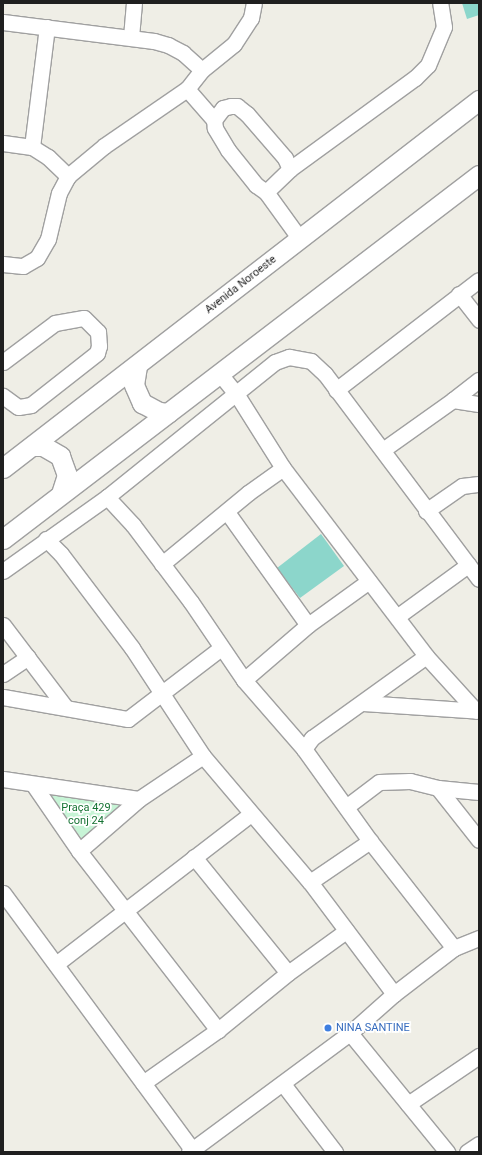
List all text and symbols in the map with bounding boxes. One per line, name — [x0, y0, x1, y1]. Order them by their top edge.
street label: Avenida Noroeste — [203, 253, 279, 317]
park label: Praça 429 conj 24 — [61, 802, 111, 828]
place label: NINA SANTINE — [336, 1021, 410, 1035]
marker: NINA SANTINE — [323, 1023, 333, 1033]

